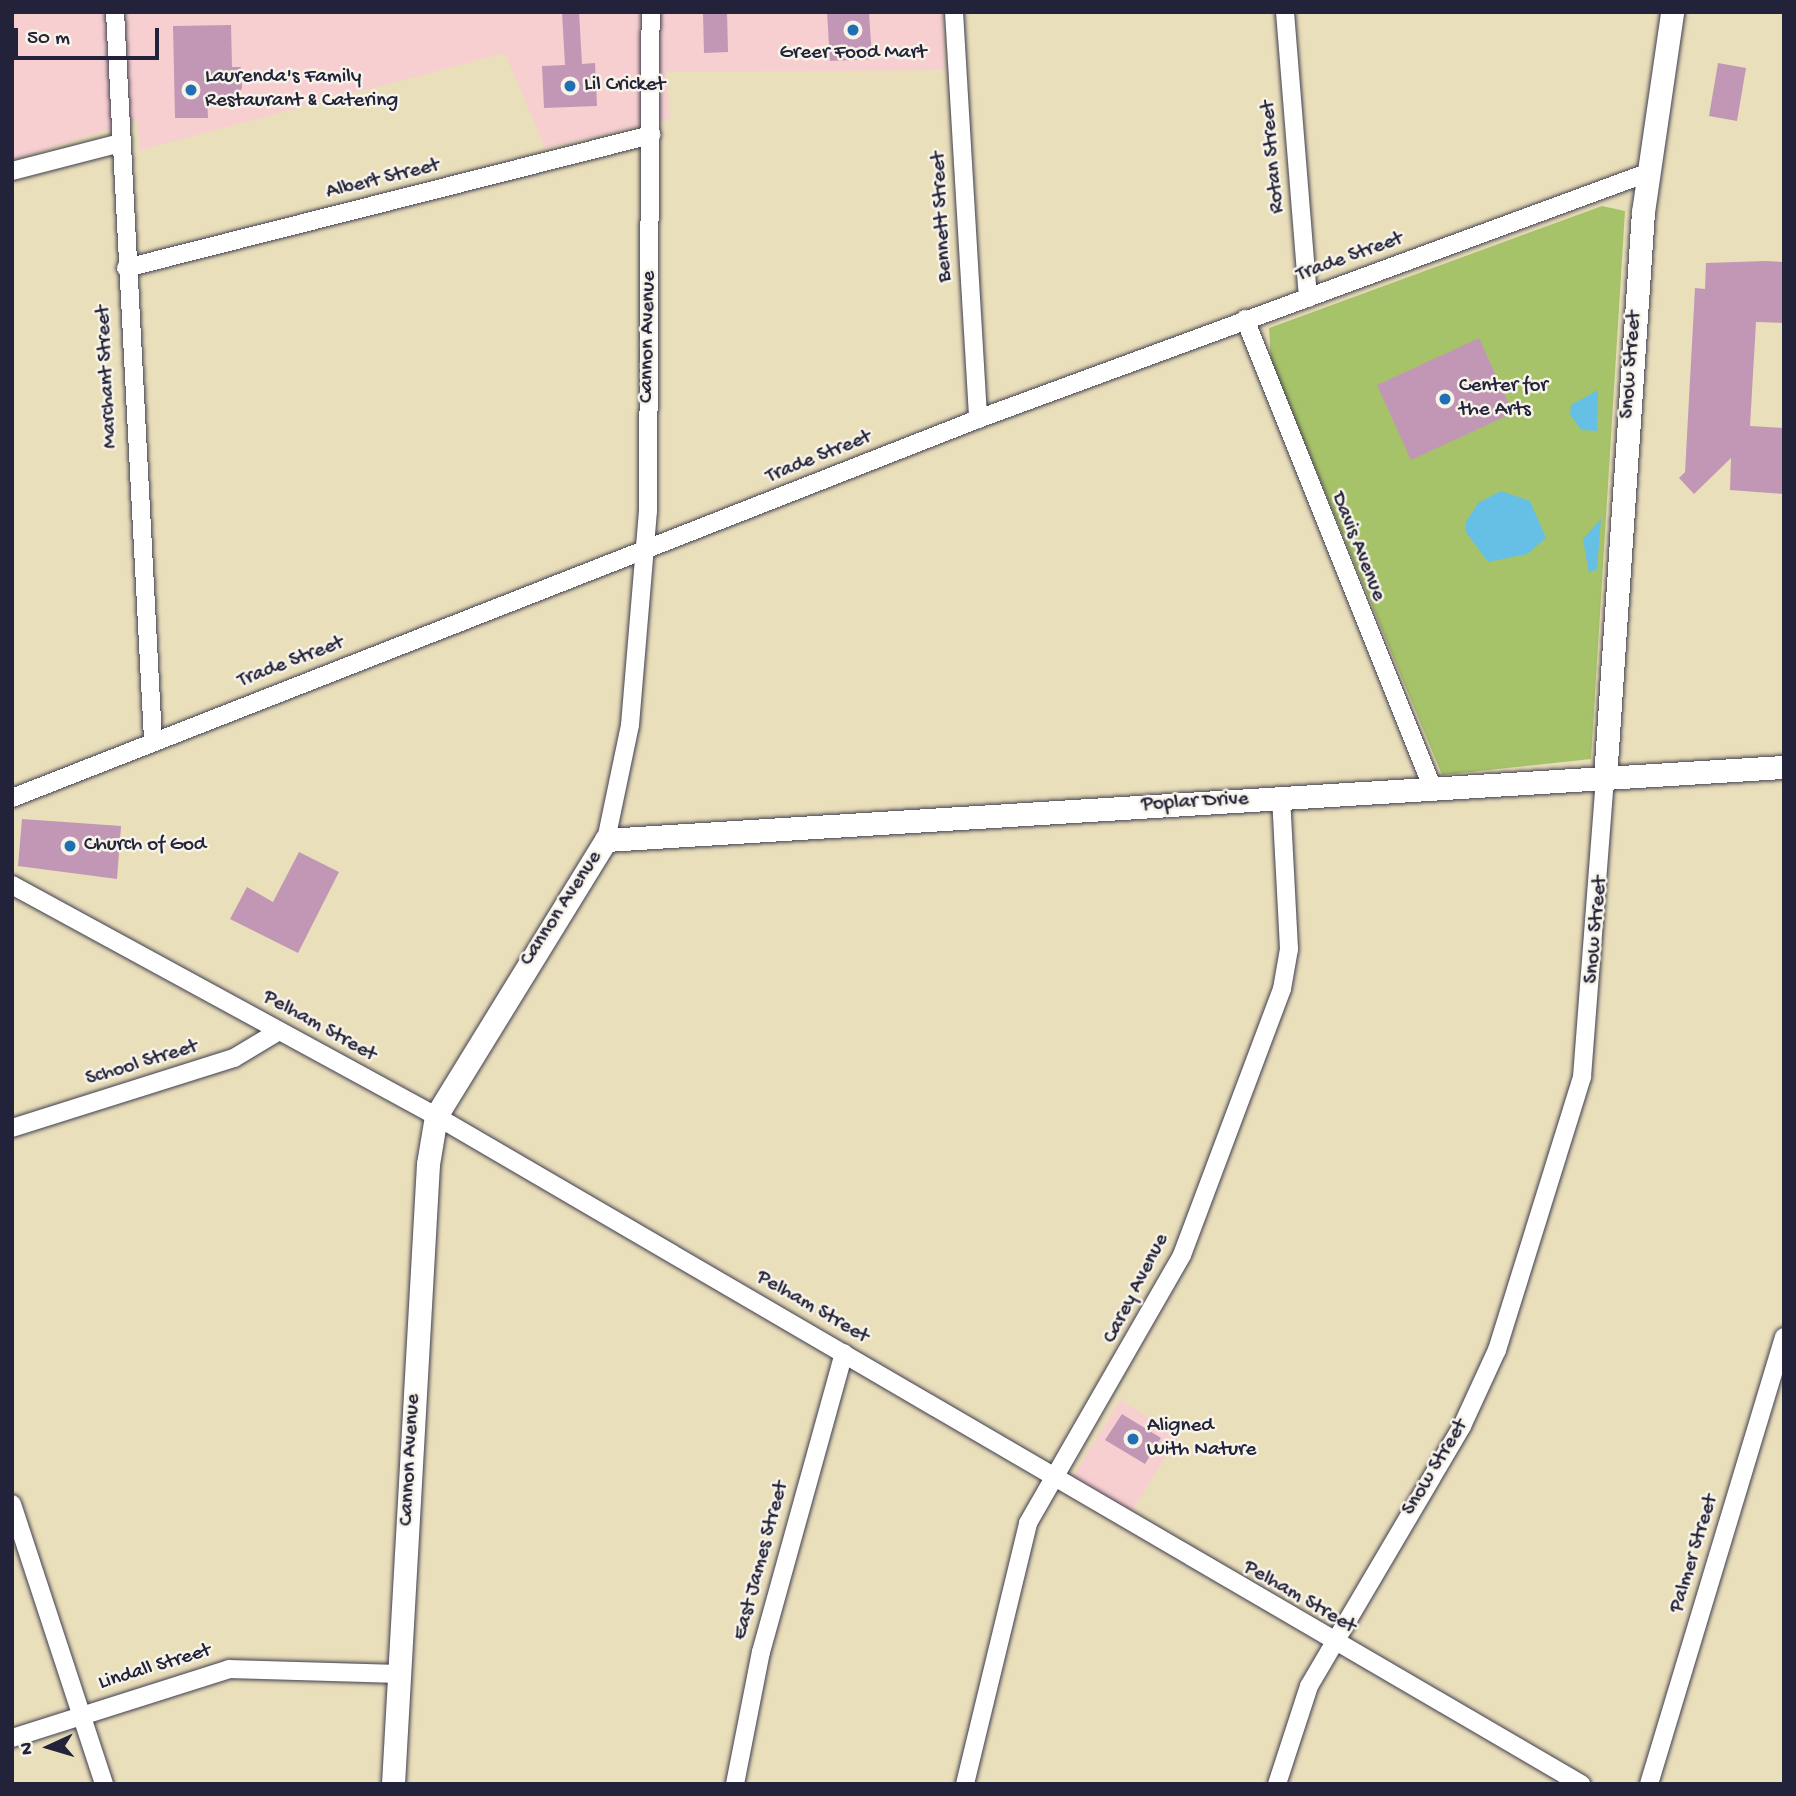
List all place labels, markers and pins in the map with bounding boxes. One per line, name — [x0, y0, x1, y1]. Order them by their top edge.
marker: Greer Food Mart — [845, 22, 861, 38]
place label: Greer Food Mart — [780, 41, 926, 67]
place label: Laurenda's Family Restaurant & Catering — [205, 65, 398, 115]
place label: Lil Cricket — [584, 73, 665, 99]
marker: Lil Cricket — [562, 78, 578, 94]
marker: Laurenda's Family Restaurant & Catering — [183, 82, 199, 98]
place label: Center for the Arts — [1459, 374, 1548, 424]
marker: Center for the Arts — [1437, 391, 1453, 407]
place label: Church of God — [84, 833, 206, 859]
marker: Church of God — [62, 838, 78, 854]
place label: Aligned With Nature — [1147, 1414, 1256, 1464]
marker: Aligned With Nature — [1125, 1431, 1141, 1447]

